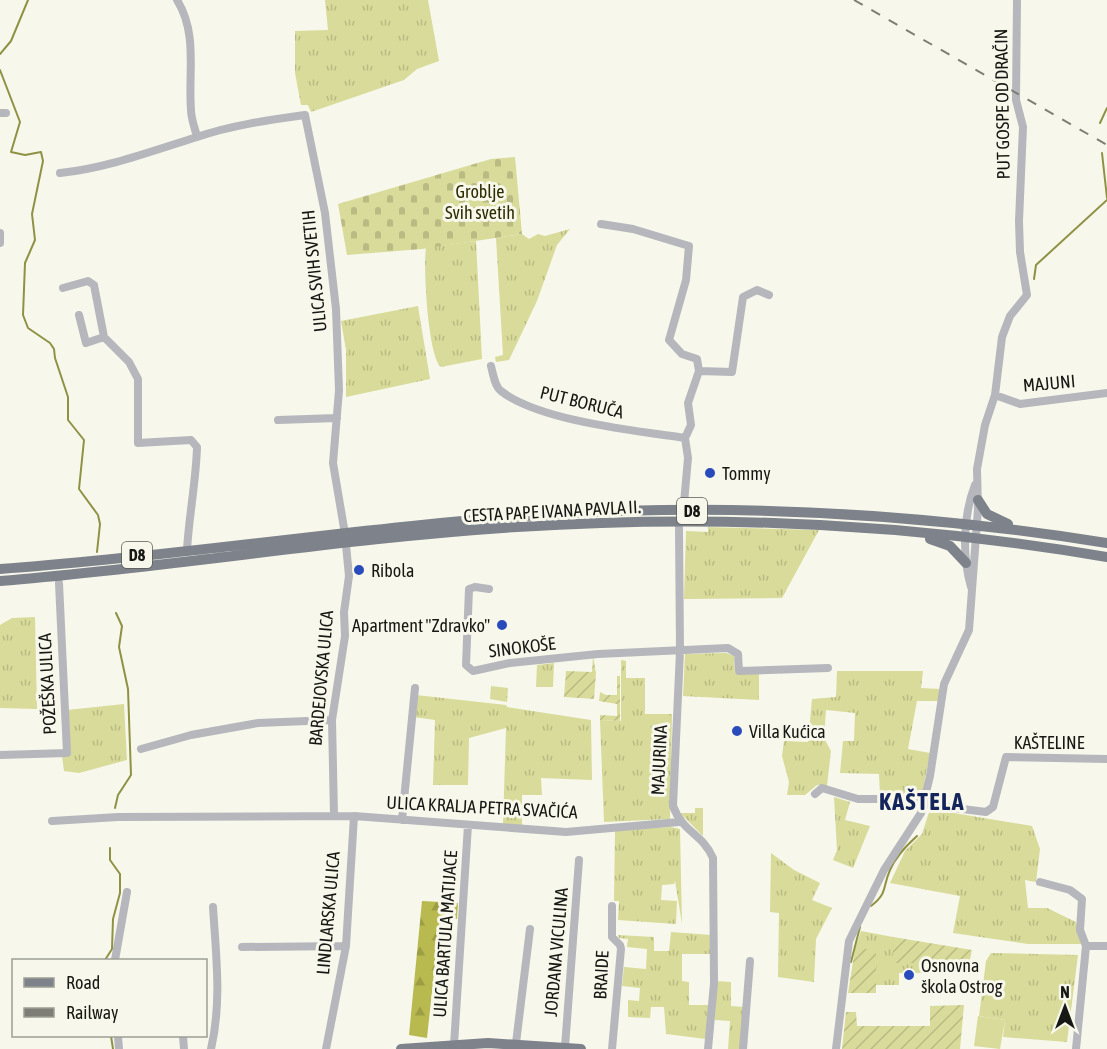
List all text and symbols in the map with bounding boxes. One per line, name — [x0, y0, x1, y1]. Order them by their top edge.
street label: PUT GOSPE OD DRAČIN — [990, 29, 1014, 179]
park label: Groblje Svih svetih — [445, 181, 515, 223]
street label: ULICA SVIH SVETIH — [297, 209, 331, 333]
street label: MAJUNI — [1022, 370, 1076, 396]
street label: PUT BORUČA — [538, 381, 626, 423]
place label: Tommy — [722, 463, 771, 484]
marker: Tommy — [703, 466, 717, 480]
street label: CESTA PAPE IVANA PAVLA II. — [463, 496, 641, 526]
road number: D8 — [677, 498, 707, 524]
road number: D8 — [122, 542, 152, 568]
place label: Ribola — [371, 560, 414, 581]
marker: Ribola — [352, 563, 366, 577]
street label: BARDEJOVSKA ULICA — [305, 609, 337, 747]
place label: Apartment "Zdravko" — [352, 615, 490, 636]
marker: Apartment "Zdravko" — [495, 618, 509, 632]
street label: SINOKOŠE — [487, 632, 557, 662]
street label: POŽEŠKA ULICA — [34, 633, 60, 735]
place label: Villa Kućica — [749, 721, 826, 742]
street label: MAJURINA — [647, 724, 671, 796]
marker: Villa Kućica — [730, 724, 744, 738]
street label: KAŠTELINE — [1014, 732, 1085, 753]
district label: KAŠTELA — [879, 788, 965, 815]
street label: ULICA KRALJA PETRA SVAČIĆA — [386, 792, 578, 823]
street label: ULICA BARTULA MATIJACE — [429, 849, 461, 1018]
street label: LINDLARSKA ULICA — [312, 850, 344, 976]
street label: JORDANA VICULINA — [540, 887, 572, 1017]
street label: BRAIDE — [589, 950, 613, 1000]
place label: Osnovna škola Ostrog — [921, 955, 1003, 997]
legend — [12, 959, 207, 1037]
marker: Osnovna škola Ostrog — [902, 968, 916, 982]
text: Road — [66, 972, 100, 993]
north arrow — [1035, 977, 1095, 1037]
text: N — [1060, 983, 1070, 1001]
text: Railway — [66, 1002, 118, 1023]

